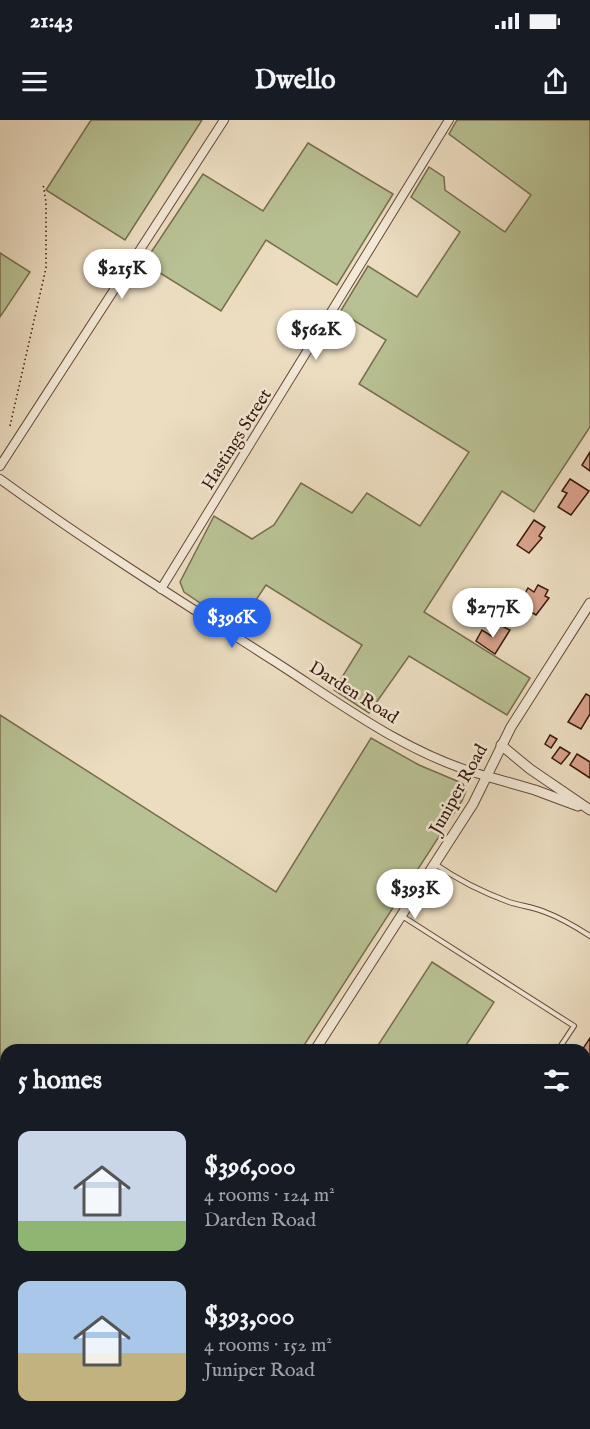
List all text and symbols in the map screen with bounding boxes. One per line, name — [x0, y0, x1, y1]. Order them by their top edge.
text: 21:43 — [30, 7, 73, 35]
text: Dwello — [255, 64, 335, 98]
icon: menu — [18, 65, 51, 98]
icon: share — [539, 65, 572, 98]
pin: $215K — [80, 249, 164, 300]
text: $215K — [97, 256, 147, 281]
pin: $562K — [274, 310, 358, 361]
text: $562K — [291, 317, 341, 342]
street label: Hastings Street — [197, 385, 277, 495]
pin: $277K — [451, 588, 535, 639]
text: $277K — [466, 595, 520, 620]
pin: $396K — [190, 598, 274, 649]
text: $396K — [207, 605, 257, 630]
street label: Darden Road — [304, 657, 402, 730]
street label: Juniper Road — [424, 740, 494, 841]
pin: $393K — [373, 869, 457, 920]
text: $393K — [390, 876, 440, 901]
text: 5 homes — [18, 1064, 102, 1097]
icon: filters — [540, 1064, 573, 1097]
text: $396,000 — [204, 1150, 296, 1183]
icon: home — [66, 1155, 138, 1227]
text: 4 rooms · 124 m² — [204, 1183, 335, 1208]
text: Darden Road — [204, 1208, 316, 1233]
text: $393,000 — [204, 1300, 294, 1333]
icon: home — [66, 1305, 138, 1377]
text: 4 rooms · 152 m² — [204, 1333, 332, 1358]
text: Juniper Road — [204, 1358, 315, 1383]

